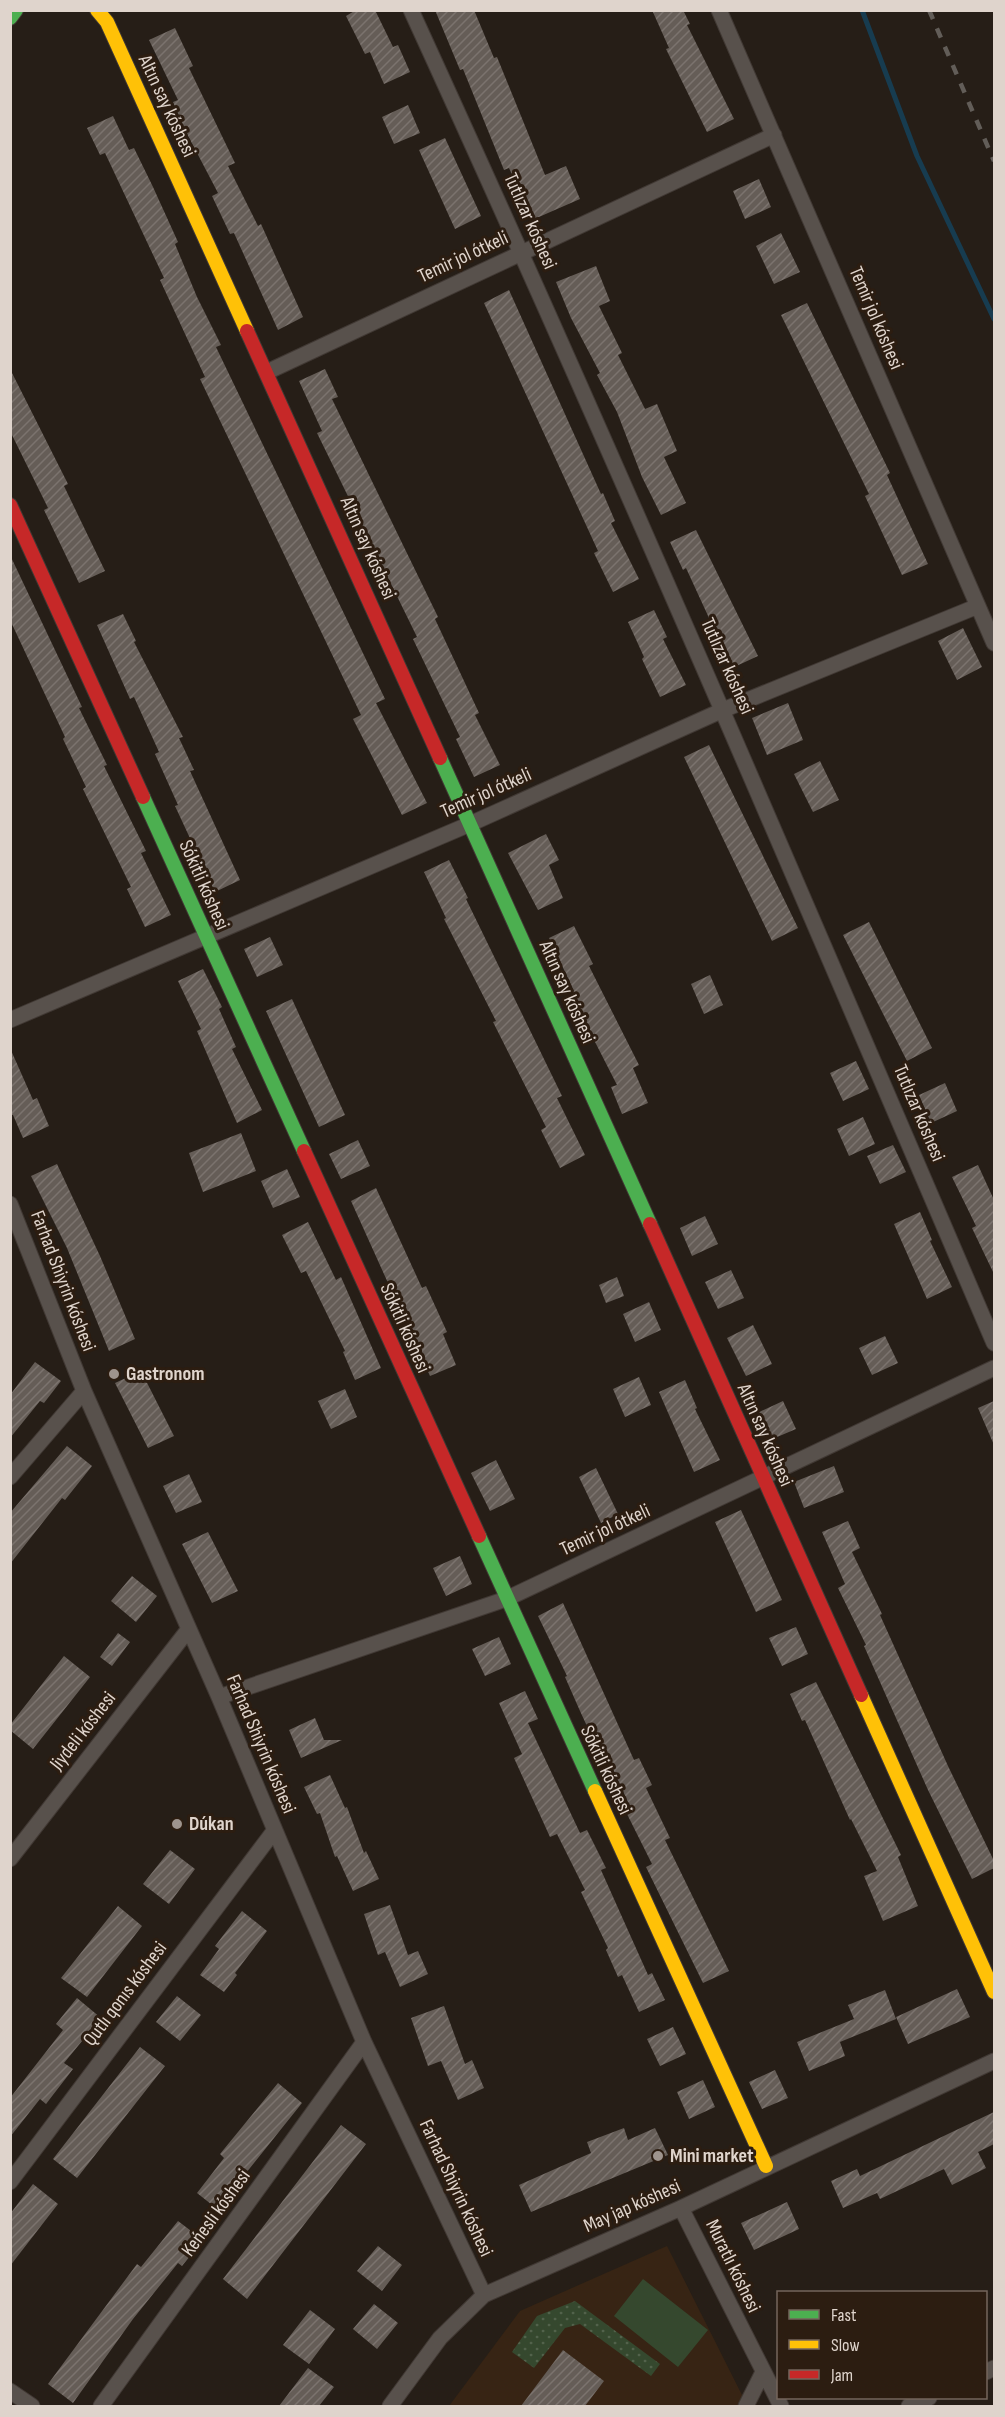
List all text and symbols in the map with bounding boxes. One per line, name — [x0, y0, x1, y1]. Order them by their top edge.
street label: Altın say kóshesi — [132, 50, 201, 161]
street label: Tutlızar kóshesi — [498, 169, 562, 273]
street label: Temir jol ótkeli — [414, 226, 512, 288]
street label: Temir jol kóshesi — [844, 263, 908, 373]
street label: Altın say kóshesi — [334, 492, 401, 603]
street label: Tutlızar kóshesi — [695, 614, 759, 718]
street label: Temir jol ótkeli — [437, 762, 535, 824]
street label: Sókitli kóshesi — [174, 836, 234, 934]
street label: Altın say kóshesi — [533, 936, 600, 1047]
street label: Tutlızar kóshesi — [888, 1061, 950, 1165]
street label: Farhad Shiyrin kóshesi — [25, 1207, 101, 1355]
street label: Sókitli kóshesi — [375, 1279, 435, 1377]
place label: Gastronom — [126, 1362, 204, 1386]
marker: Gastronom — [107, 1367, 121, 1381]
street label: Altın say kóshesi — [731, 1379, 798, 1490]
street label: Temir jol ótkeli — [556, 1499, 654, 1561]
street label: Farhad Shiyrin kóshesi — [221, 1671, 301, 1817]
street label: Jiydeli kóshesi — [44, 1687, 121, 1776]
street label: Sókitli kóshesi — [575, 1722, 637, 1818]
place label: Dúkan — [189, 1812, 234, 1836]
marker: Dúkan — [170, 1817, 184, 1831]
street label: Qutlı qonıs kóshesi — [78, 1937, 172, 2051]
street label: Farhad Shiyrin kóshesi — [414, 2116, 498, 2260]
place label: Mini market — [670, 2144, 754, 2168]
marker: Mini market — [651, 2149, 665, 2163]
street label: Keńesli kóshesi — [176, 2165, 256, 2261]
street label: May jap kóshesi — [580, 2174, 684, 2238]
street label: Muratlı kóshesi — [700, 2216, 766, 2316]
legend — [777, 2291, 987, 2399]
text: Fast — [831, 2305, 857, 2326]
text: Slow — [831, 2335, 860, 2356]
text: Jam — [830, 2365, 853, 2386]

